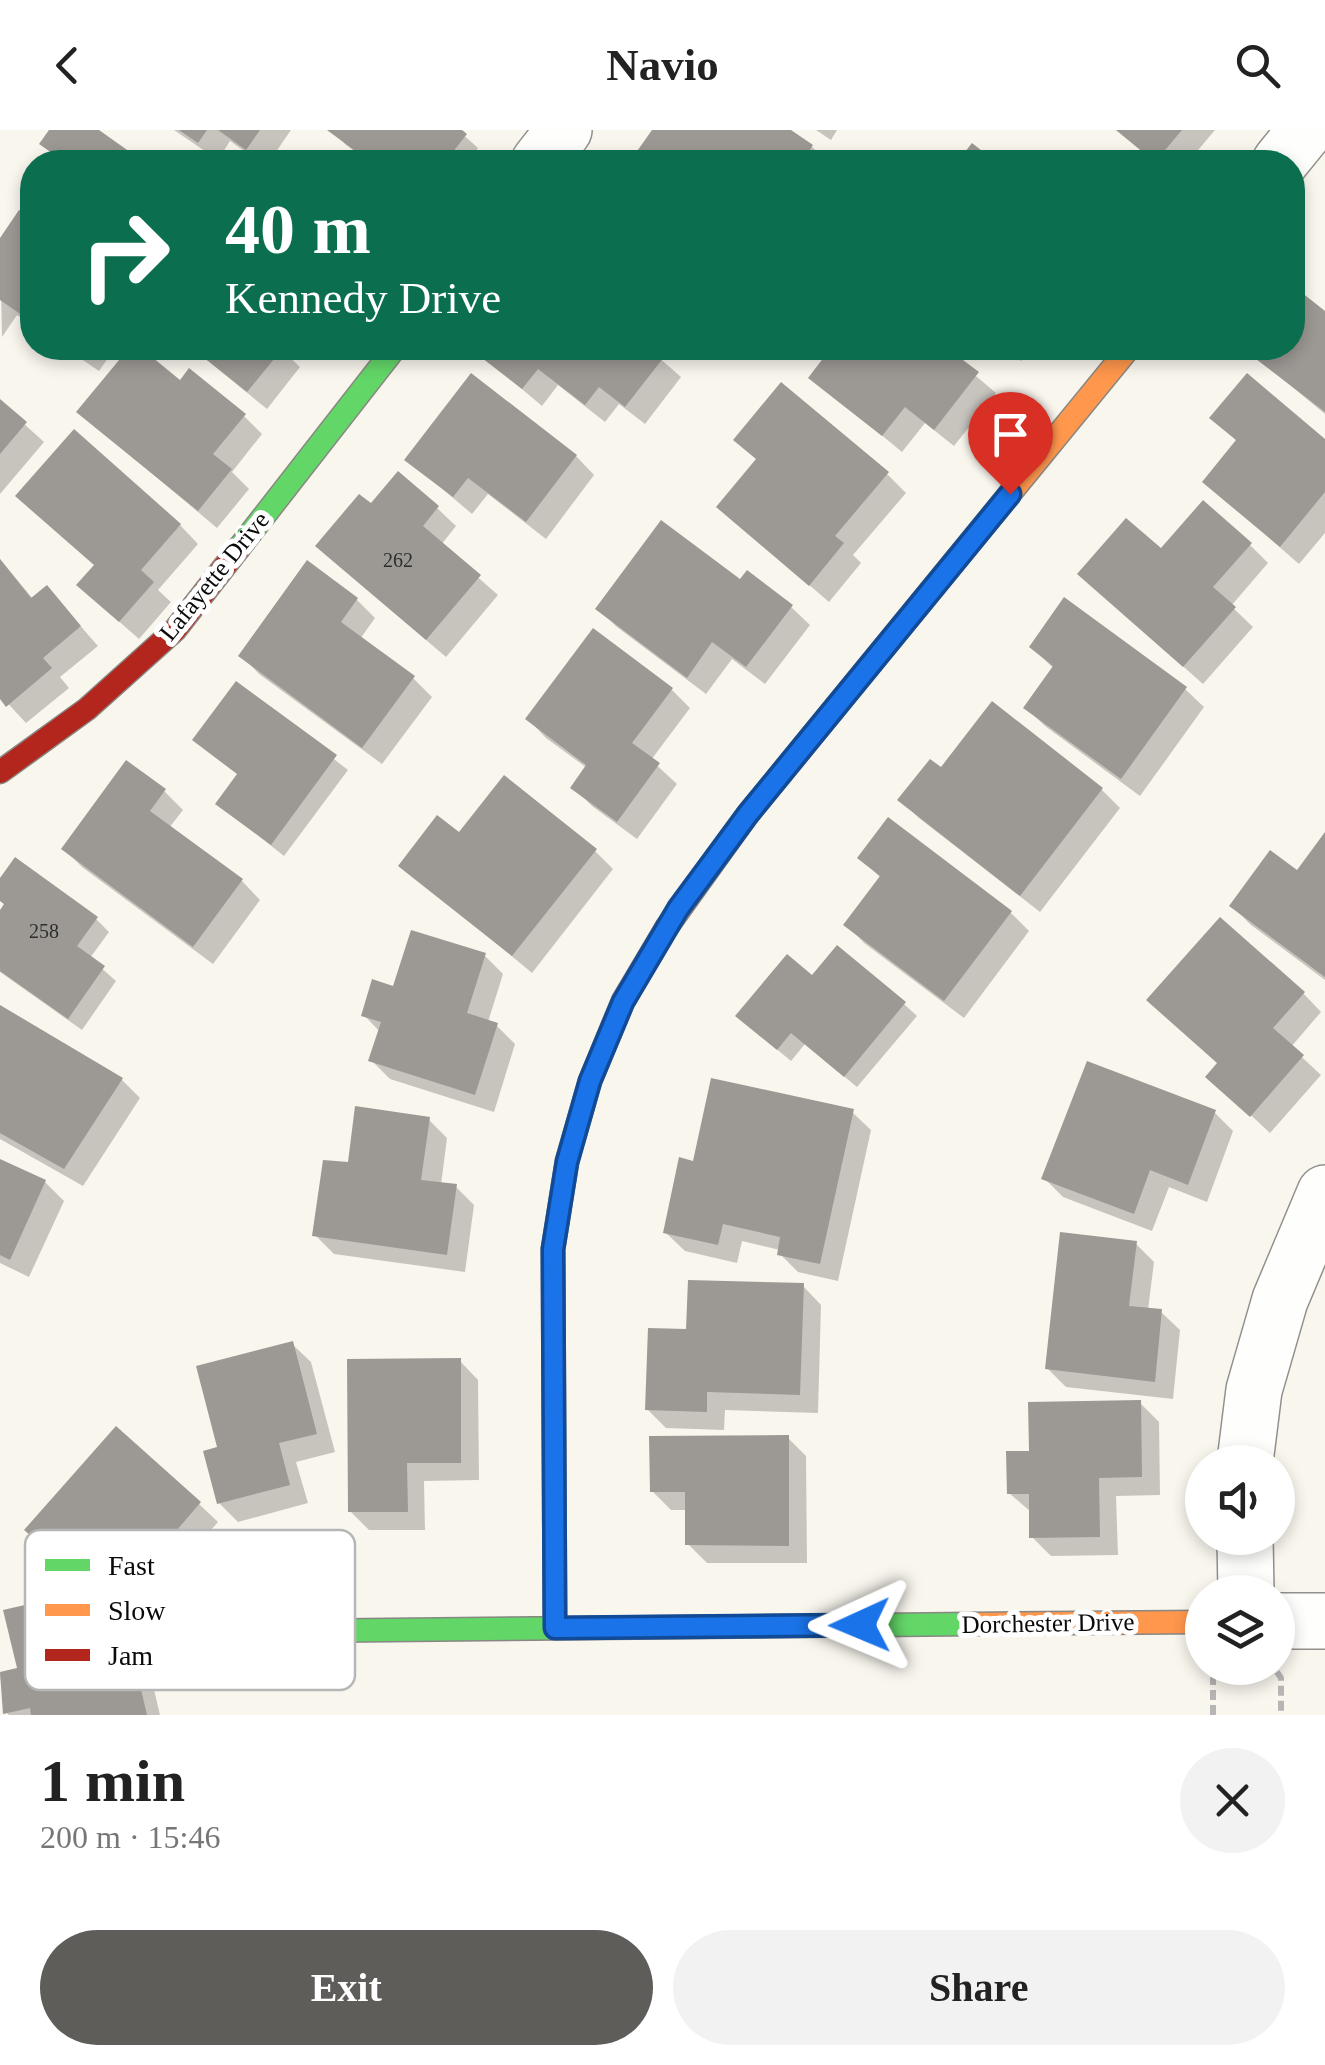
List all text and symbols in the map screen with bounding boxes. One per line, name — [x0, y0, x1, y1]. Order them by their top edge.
icon: back — [40, 38, 95, 93]
icon: search — [1230, 38, 1285, 93]
text: Navio — [606, 40, 719, 90]
icon: right — [60, 190, 190, 320]
text: 40 m — [225, 191, 371, 268]
text: Kennedy Drive — [225, 273, 501, 323]
pin — [968, 392, 1053, 495]
icon: arrive — [983, 407, 1038, 462]
street label: Lafayette Drive — [154, 506, 274, 646]
house number: 262 — [383, 549, 413, 571]
house number: 258 — [29, 920, 59, 942]
map controls — [1185, 1445, 1295, 1685]
button: sound — [1185, 1445, 1295, 1555]
legend — [25, 1530, 355, 1690]
text: Fast — [108, 1550, 155, 1581]
position arrow — [808, 1573, 912, 1677]
button: layers — [1185, 1575, 1295, 1685]
text: Slow — [108, 1595, 166, 1626]
street label: Dorchester Drive — [961, 1608, 1135, 1638]
text: Jam — [108, 1640, 153, 1671]
text: 1 min — [40, 1748, 185, 1814]
button: close — [1180, 1748, 1285, 1853]
text: 200 m · 15:46 — [40, 1819, 220, 1855]
button: Exit — [40, 1930, 653, 2045]
button: Share — [673, 1930, 1285, 2045]

